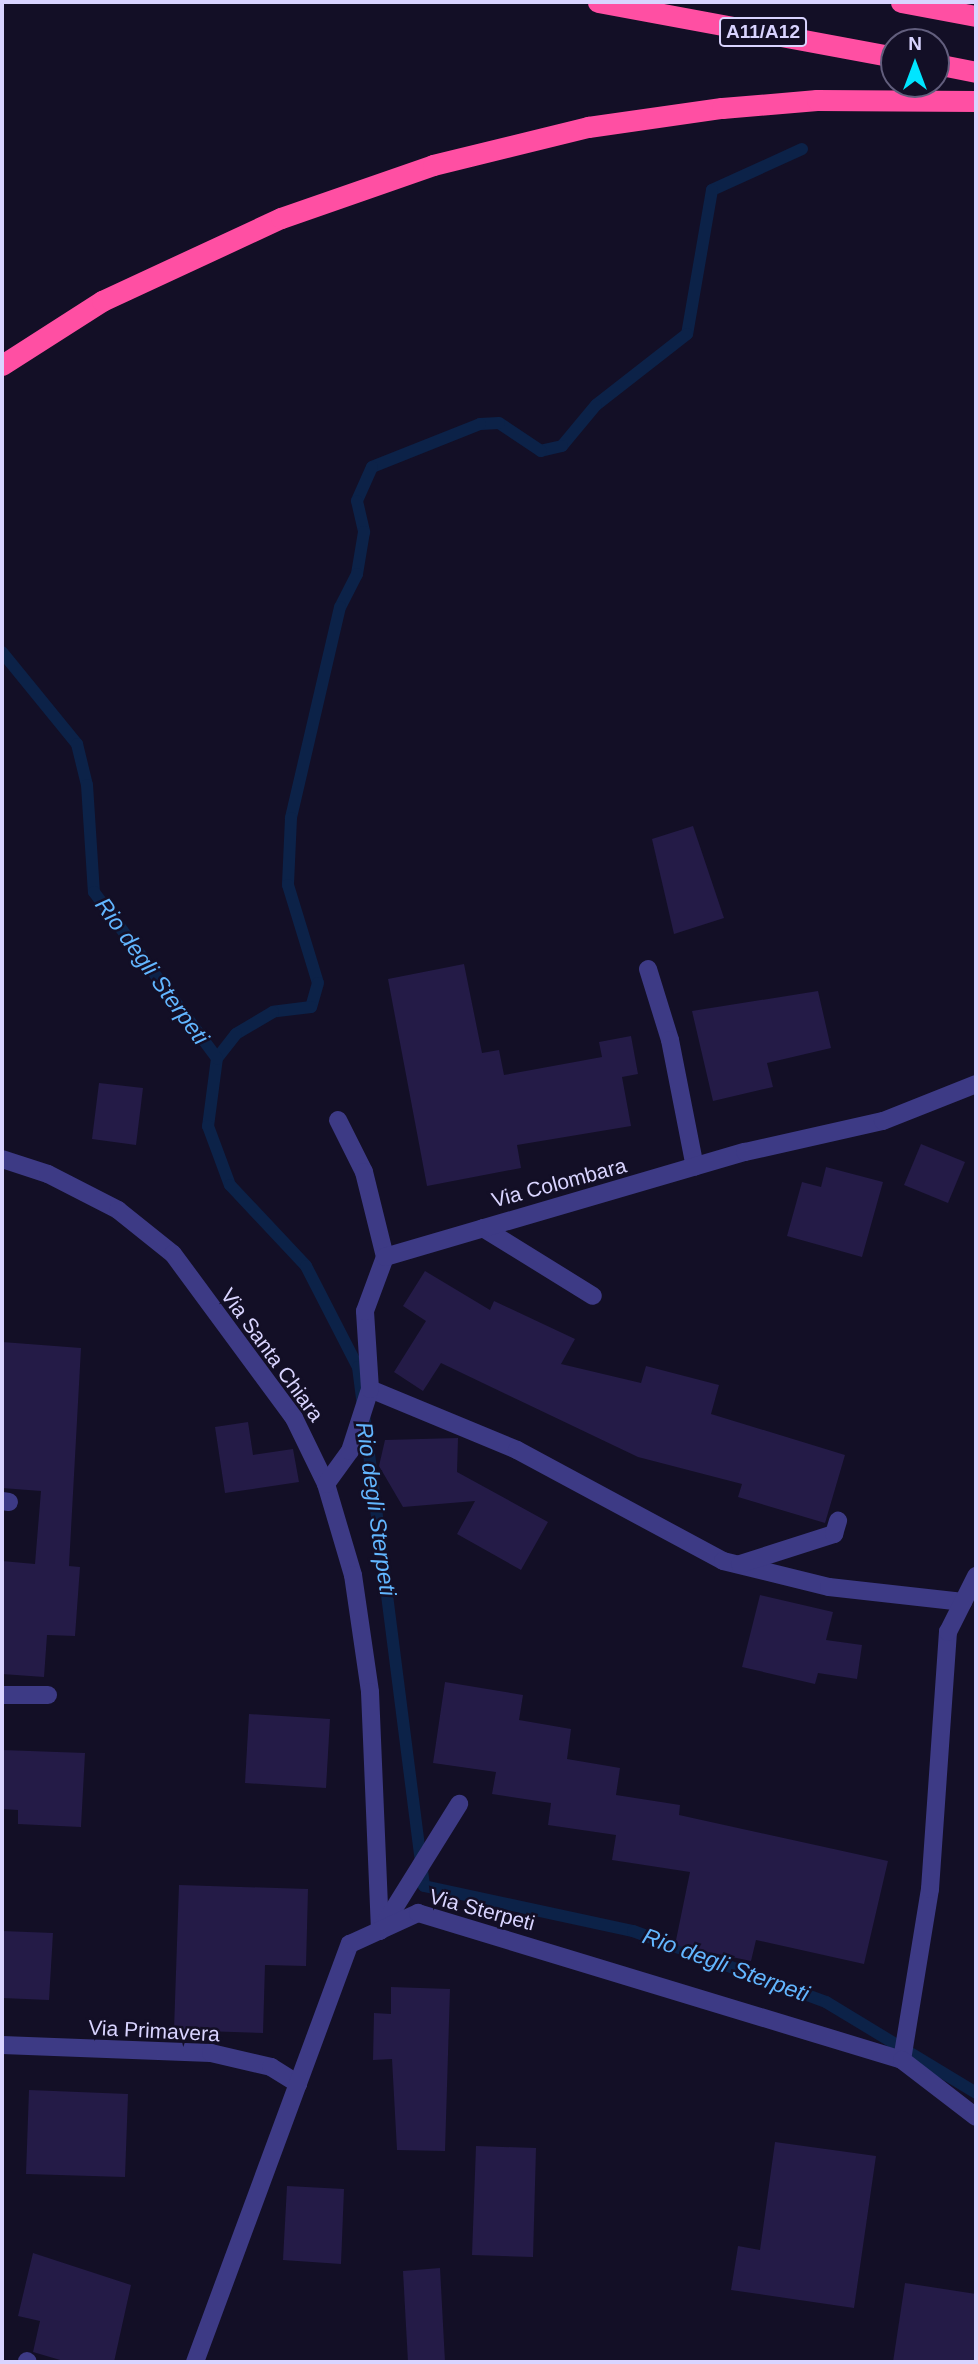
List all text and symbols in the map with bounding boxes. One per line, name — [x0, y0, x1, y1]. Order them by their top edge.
road number: A11/A12 — [718, 16, 808, 48]
north arrow — [880, 28, 950, 98]
text: N — [908, 33, 922, 54]
water label: Rio degli Sterpeti — [89, 892, 215, 1050]
street label: Via Colombara — [489, 1153, 629, 1213]
street label: Via Santa Chiara — [215, 1284, 329, 1426]
water label: Rio degli Sterpeti — [350, 1420, 402, 1598]
street label: Via Sterpeti — [426, 1884, 538, 1936]
water label: Rio degli Sterpeti — [639, 1922, 813, 2008]
street label: Via Primavera — [88, 2015, 220, 2047]

